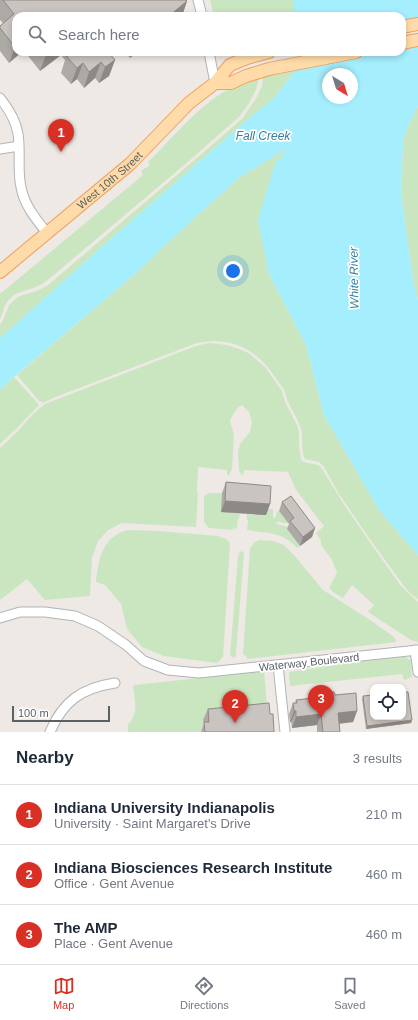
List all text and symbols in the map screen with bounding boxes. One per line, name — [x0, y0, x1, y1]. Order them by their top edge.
search box — [12, 12, 406, 56]
icon: search — [26, 23, 48, 45]
text: Search here — [58, 26, 140, 43]
north arrow — [322, 68, 358, 104]
pin: 1 — [48, 119, 74, 152]
water label: Fall Creek — [236, 129, 291, 143]
street label: West 10th Street — [75, 149, 145, 211]
water label: White River — [346, 246, 362, 309]
your location — [223, 261, 243, 281]
street label: Waterway Boulevard — [258, 651, 360, 673]
map controls — [370, 684, 406, 720]
button: locate — [370, 684, 406, 720]
pin: 3 — [308, 685, 334, 718]
pin: 2 — [222, 690, 248, 723]
scale bar — [12, 704, 110, 723]
text: 100 m — [18, 707, 49, 719]
text: Nearby — [16, 748, 74, 767]
text: 3 results — [353, 751, 402, 766]
text: Indiana University Indianapolis — [54, 799, 275, 816]
text: 1 — [25, 807, 33, 822]
text: 210 m — [366, 807, 402, 822]
text: University · Saint Margaret's Drive — [54, 816, 251, 831]
text: Indiana Biosciences Research Institute — [54, 859, 332, 876]
text: 2 — [25, 867, 33, 882]
text: 460 m — [366, 867, 402, 882]
text: Office · Gent Avenue — [54, 876, 174, 891]
text: The AMP — [54, 919, 118, 936]
text: 3 — [25, 927, 33, 942]
text: 460 m — [366, 927, 402, 942]
text: Place · Gent Avenue — [54, 936, 173, 951]
tab: Map — [53, 975, 75, 1011]
tab: Directions — [180, 975, 229, 1011]
tab: Saved — [334, 975, 365, 1011]

